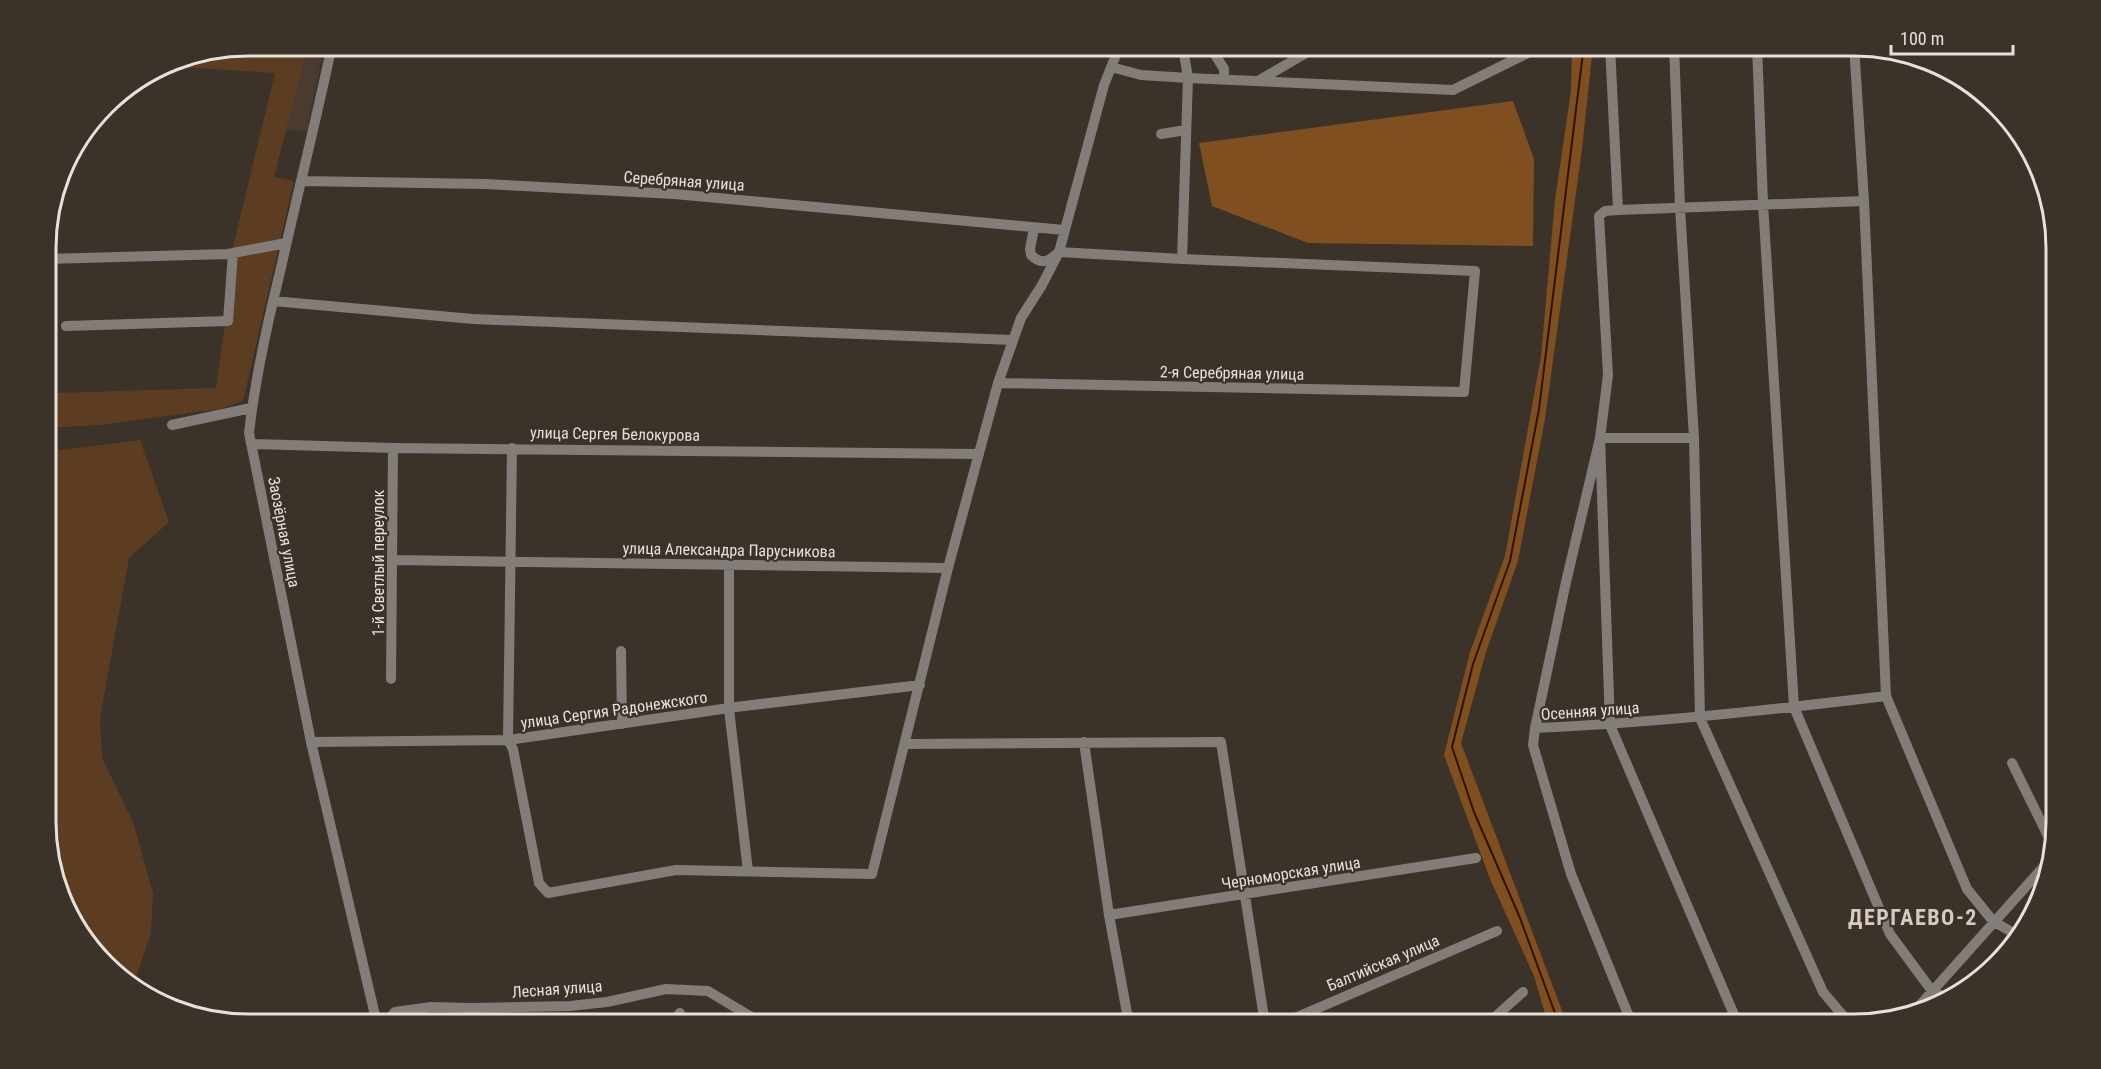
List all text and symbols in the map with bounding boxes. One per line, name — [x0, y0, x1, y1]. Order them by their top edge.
scale bar — [1891, 18, 2012, 56]
text: 100 m — [1900, 28, 1944, 49]
street label: Серебряная улица — [623, 167, 745, 195]
street label: 2-я Серебряная улица — [1160, 362, 1304, 384]
street label: улица Сергея Белокурова — [530, 423, 700, 445]
street label: Заозёрная улица — [264, 475, 304, 589]
street label: 1-й Светлый переулок — [369, 489, 388, 636]
street label: улица Александра Парусникова — [622, 539, 836, 561]
street label: улица Сергия Радонежского — [519, 687, 709, 733]
street label: Осенняя улица — [1540, 698, 1640, 724]
street label: Черноморская улица — [1220, 853, 1362, 893]
district label: ДЕРГАЕВО-2 — [1848, 905, 1978, 930]
street label: Балтийская улица — [1324, 931, 1442, 995]
street label: Лесная улица — [511, 976, 603, 1002]

